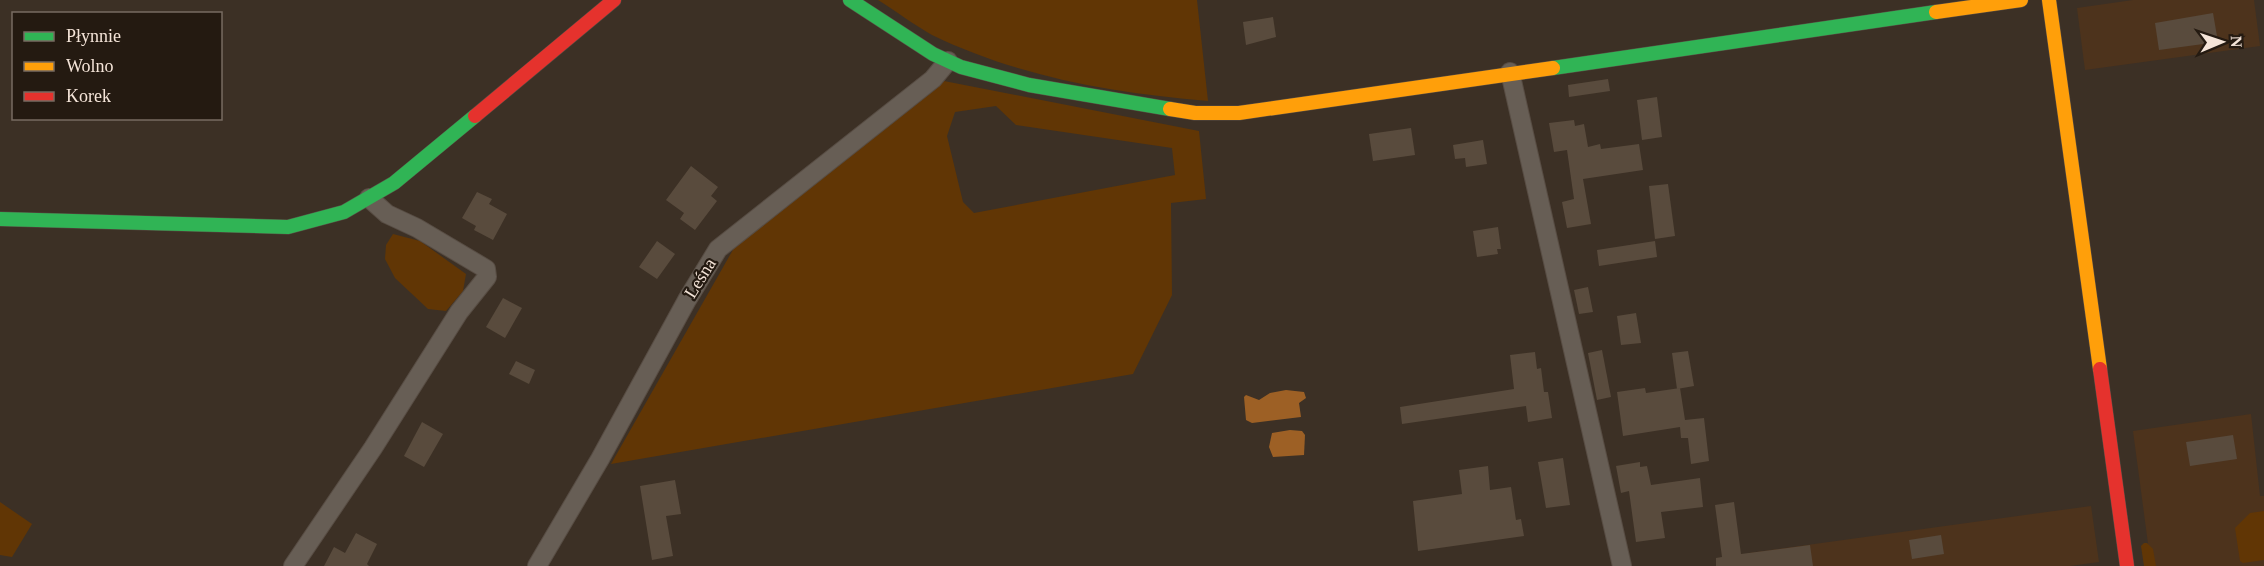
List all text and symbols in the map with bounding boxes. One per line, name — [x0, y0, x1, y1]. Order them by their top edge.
legend — [12, 12, 222, 120]
north arrow — [2192, 12, 2252, 72]
text: Płynnie — [66, 26, 121, 46]
text: N — [2228, 35, 2245, 48]
text: Wolno — [66, 56, 114, 76]
text: Korek — [66, 86, 111, 106]
street label: Leśna — [680, 254, 720, 302]

